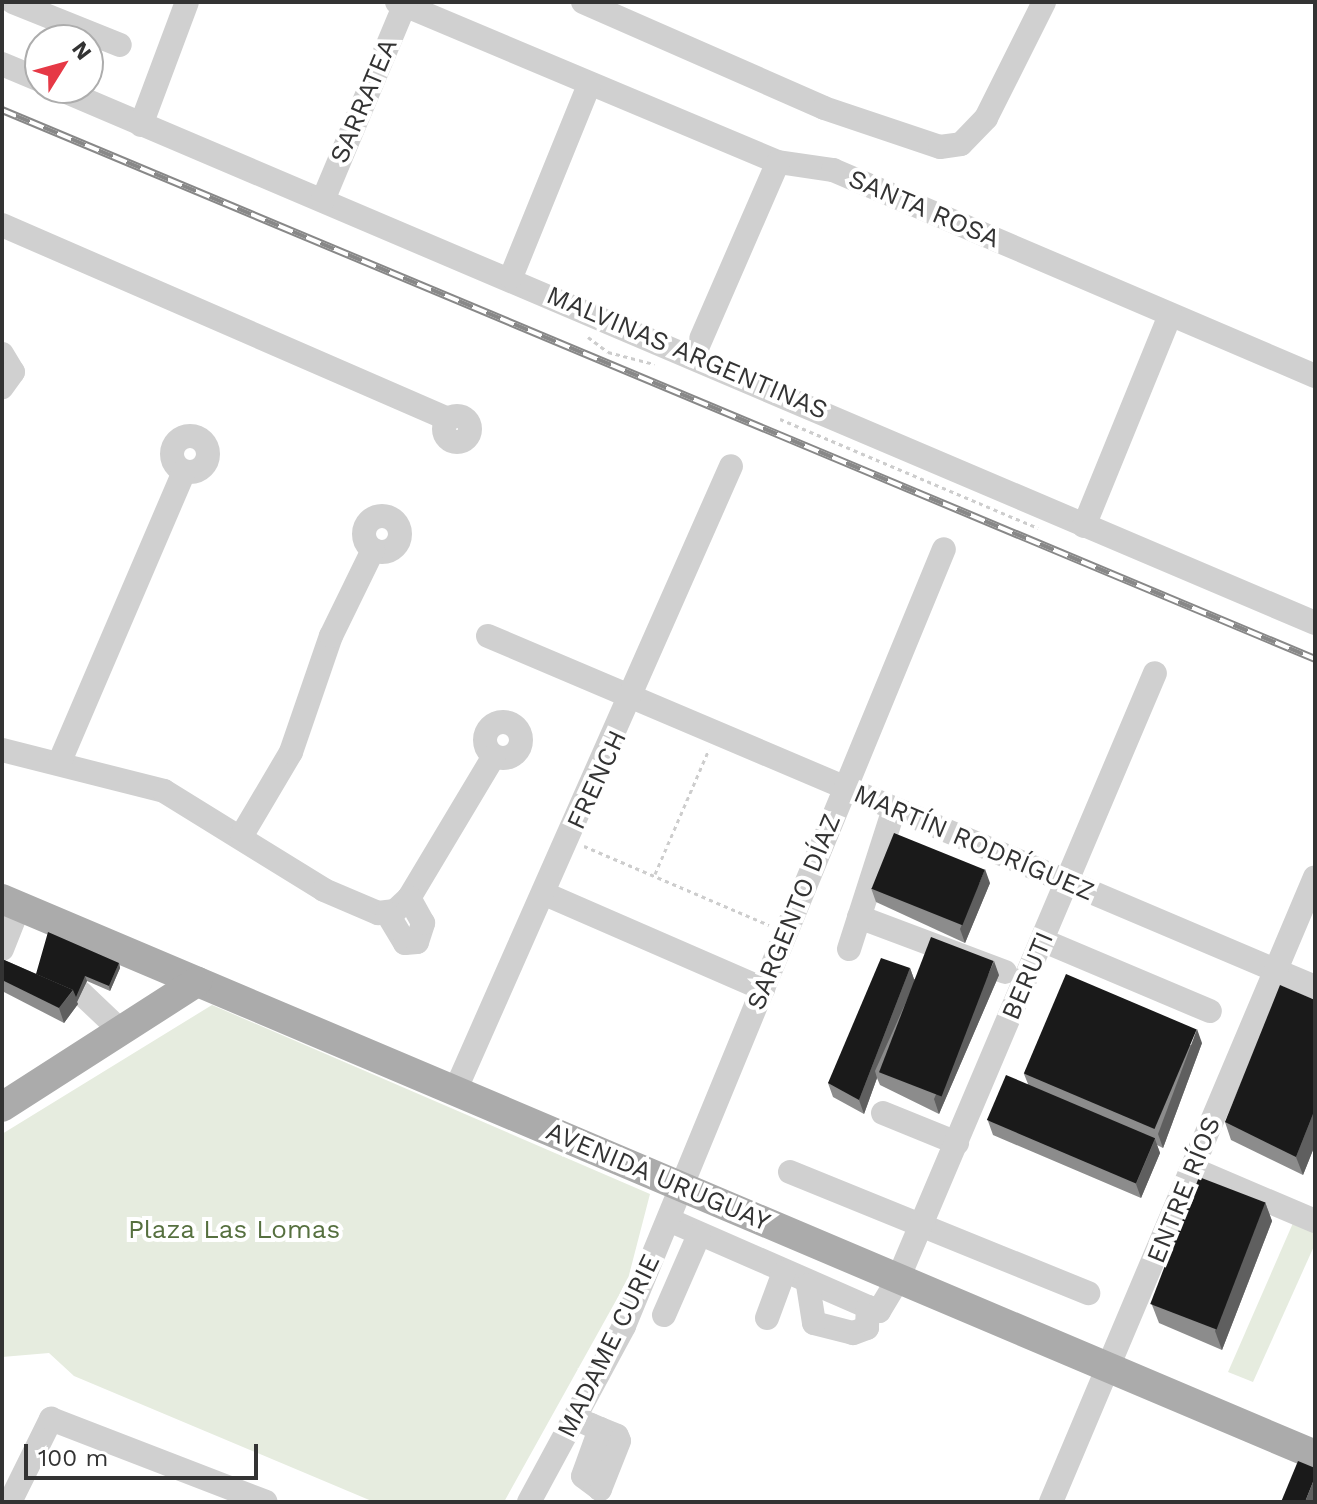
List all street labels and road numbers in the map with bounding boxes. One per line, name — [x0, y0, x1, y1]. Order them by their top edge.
street label: SARRATEA — [324, 34, 404, 168]
street label: SANTA ROSA — [843, 163, 1005, 255]
street label: MALVINAS ARGENTINAS — [541, 279, 833, 427]
street label: FRENCH — [561, 725, 633, 835]
street label: MARTÍN RODRÍGUEZ — [849, 778, 1099, 908]
street label: SARGENTO DÍAZ — [740, 809, 848, 1015]
street label: BERUTI — [996, 927, 1060, 1025]
street label: ENTRE RÍOS — [1140, 1112, 1228, 1268]
street label: AVENIDA URUGUAY — [541, 1116, 775, 1238]
street label: MADAME CURIE — [551, 1249, 667, 1443]

